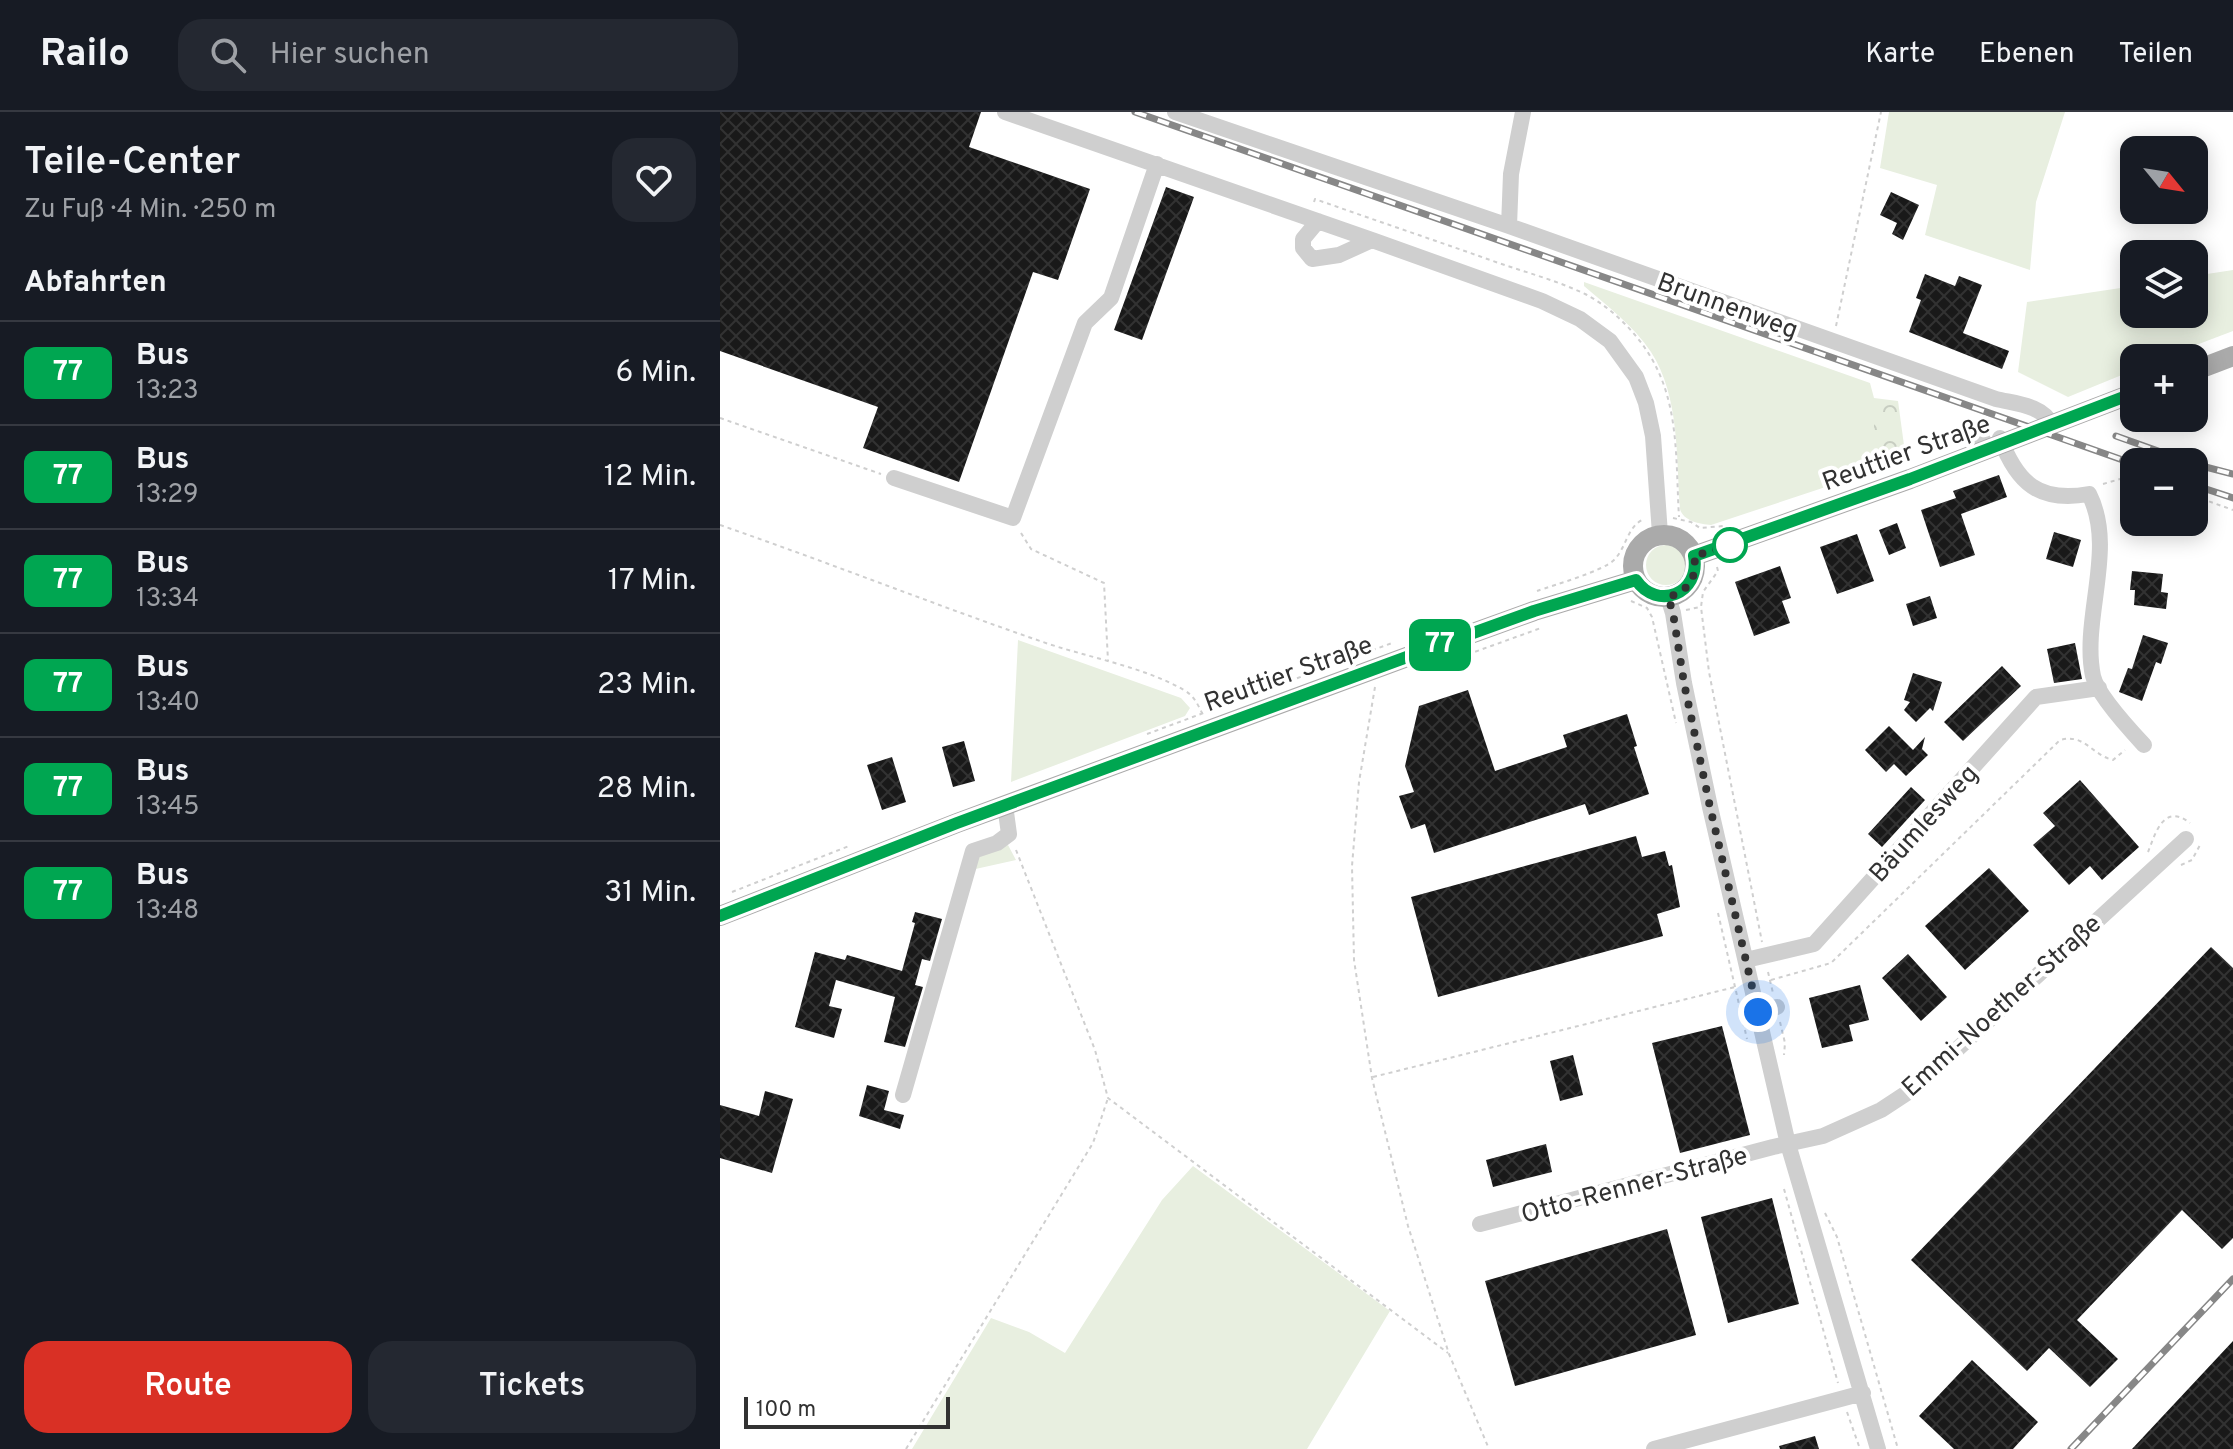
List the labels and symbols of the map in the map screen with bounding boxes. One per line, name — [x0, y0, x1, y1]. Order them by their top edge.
north arrow — [2120, 136, 2208, 224]
street label: Brunnenweg — [1652, 267, 1802, 348]
street label: Reuttier Straße — [1818, 409, 1996, 500]
unlabelled marker — [1713, 528, 1747, 562]
line badge: 77 — [1404, 619, 1476, 671]
street label: Reuttier Straße — [1200, 630, 1378, 721]
street label: Bäumlesweg — [1863, 759, 1986, 891]
street label: Emmi-Noether-Straße — [1896, 908, 2109, 1105]
your location — [1738, 992, 1778, 1032]
street label: Otto-Renner-Straße — [1518, 1140, 1752, 1233]
scale bar — [744, 1393, 950, 1429]

